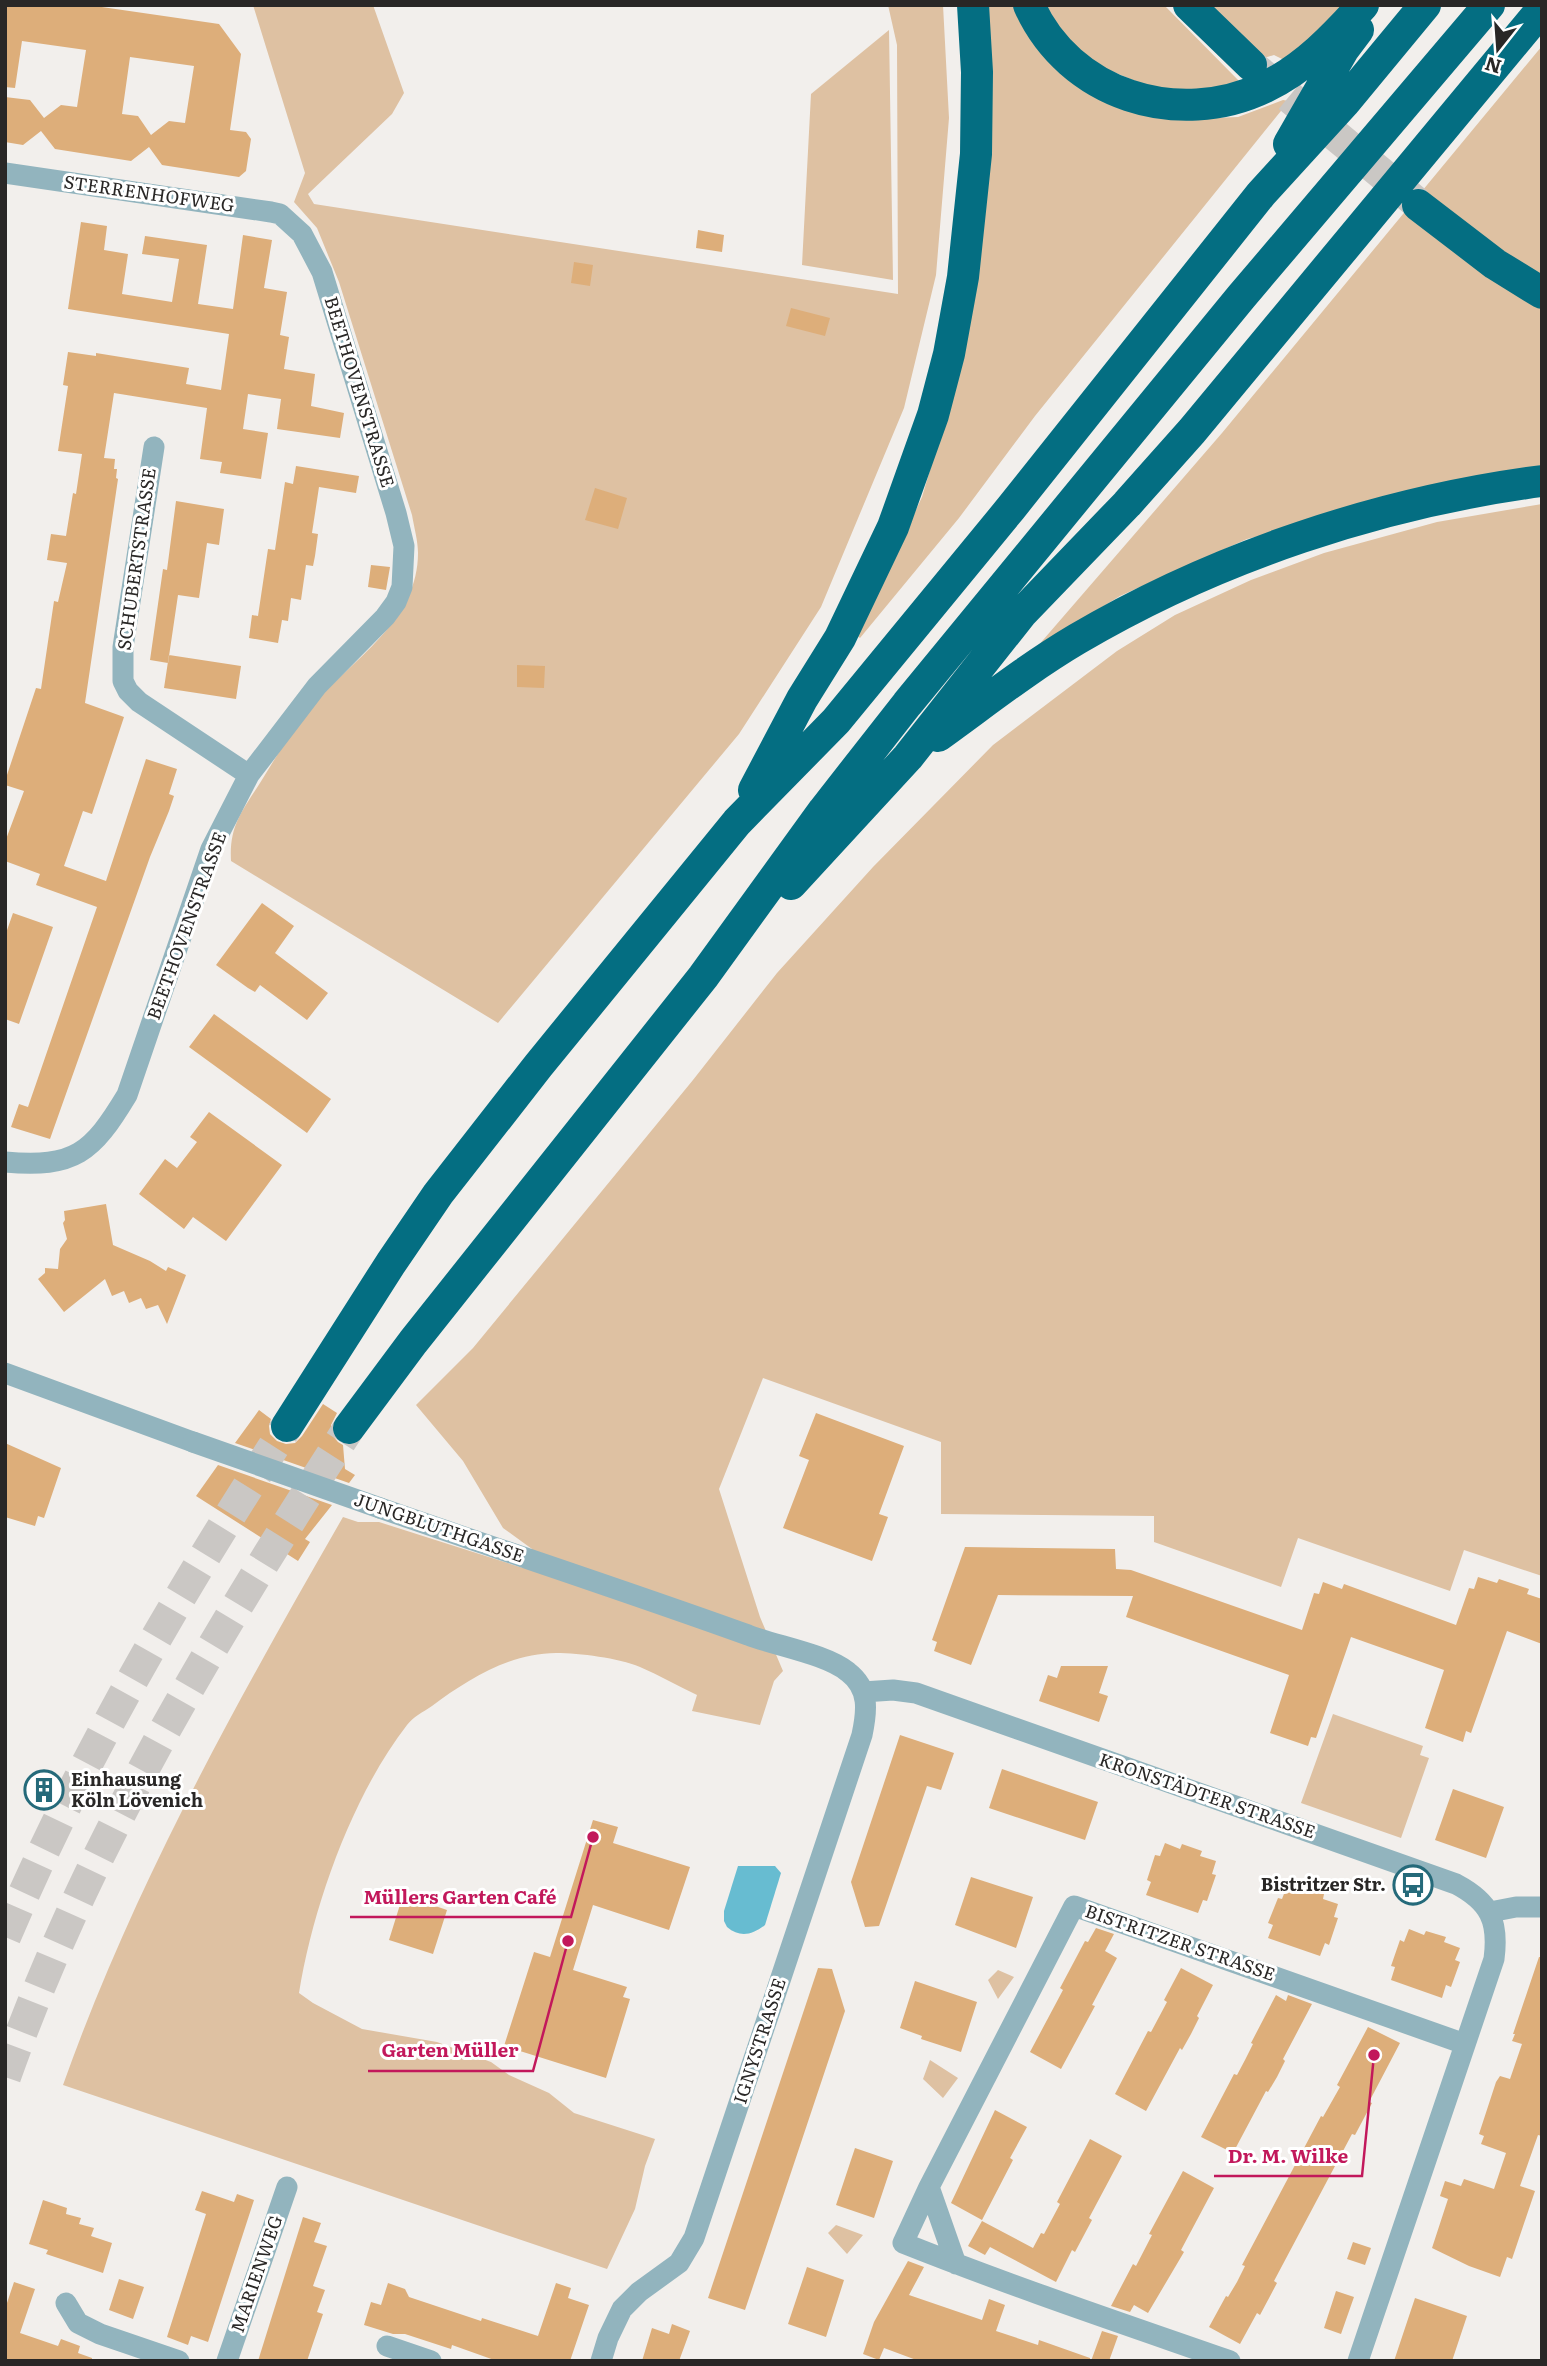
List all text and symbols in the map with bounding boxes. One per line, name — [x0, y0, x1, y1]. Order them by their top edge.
north arrow — [1463, 14, 1533, 84]
text: N — [1481, 50, 1504, 82]
street label: STERRENHOFWEG — [62, 167, 236, 218]
street label: BEETHOVENSTRASSE — [318, 293, 402, 490]
street label: SCHUBERTSTRASSE — [109, 466, 162, 652]
street label: BEETHOVENSTRASSE — [139, 828, 232, 1023]
street label: JUNGBLUTHGASSE — [351, 1485, 528, 1568]
street label: KRONSTÄDTER STRASSE — [1096, 1745, 1319, 1844]
place label: Einhausung Köln Lövenich — [71, 1765, 203, 1813]
building icon: Einhausung Köln Lövenich — [23, 1769, 65, 1811]
bus stop icon: Bistritzer Str. — [1392, 1864, 1434, 1906]
place label: Bistritzer Str. — [1261, 1870, 1386, 1897]
callout: Müllers Garten Café — [350, 1877, 571, 1917]
text: Müllers Garten Café — [363, 1882, 557, 1910]
street label: BISTRITZER STRASSE — [1082, 1896, 1279, 1987]
street label: IGNYSTRASSE — [725, 1974, 792, 2107]
callout: Garten Müller — [368, 2031, 533, 2071]
text: Garten Müller — [382, 2035, 519, 2063]
callout: Dr. M. Wilke — [1214, 2136, 1362, 2176]
text: Dr. M. Wilke — [1228, 2141, 1349, 2169]
street label: MARIENWEG — [223, 2211, 288, 2336]

